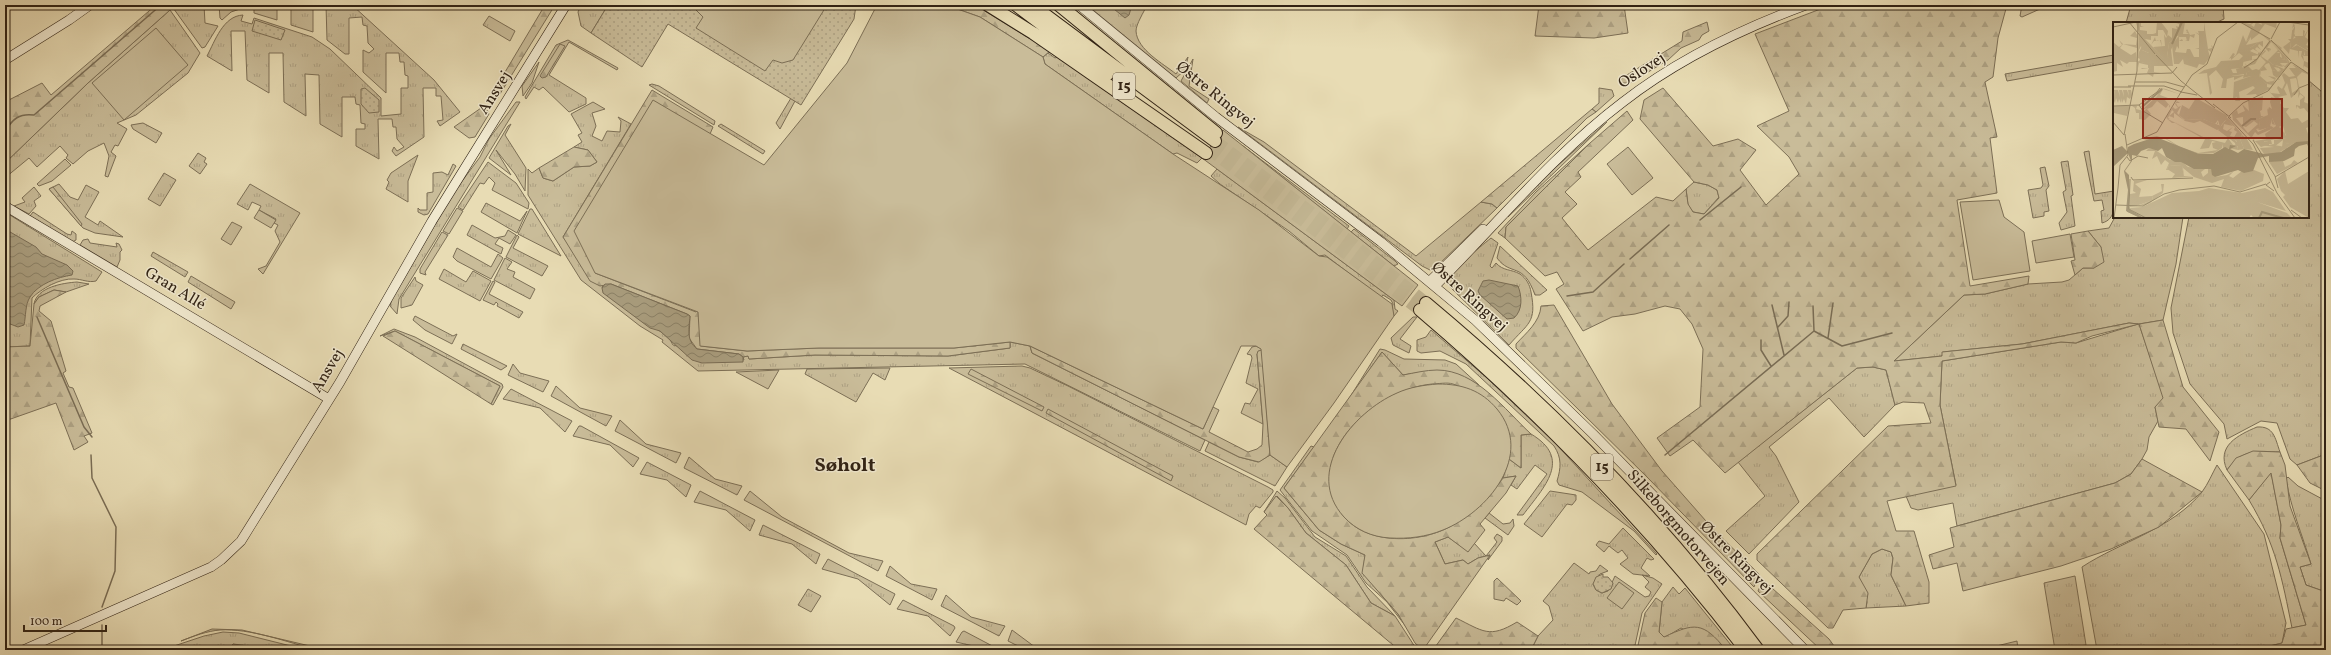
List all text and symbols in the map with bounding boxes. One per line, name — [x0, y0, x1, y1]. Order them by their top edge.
inset map — [2113, 22, 2309, 218]
street label: Oslovej — [1614, 48, 1670, 94]
street label: Østre Ringvej — [1171, 56, 1259, 134]
street label: Ansvej — [473, 67, 517, 119]
road number: 15 — [1113, 73, 1135, 99]
street label: Østre Ringvej — [1426, 257, 1512, 337]
street label: Gran Allé — [140, 262, 210, 316]
street label: Ansvej — [306, 345, 350, 397]
district label: Søholt — [815, 452, 876, 480]
road number: 15 — [1591, 454, 1613, 480]
street label: Silkeborgmotorvejen — [1621, 465, 1735, 591]
street label: Østre Ringvej — [1694, 516, 1778, 600]
scale bar — [24, 607, 106, 633]
text: 100 m — [30, 614, 63, 630]

